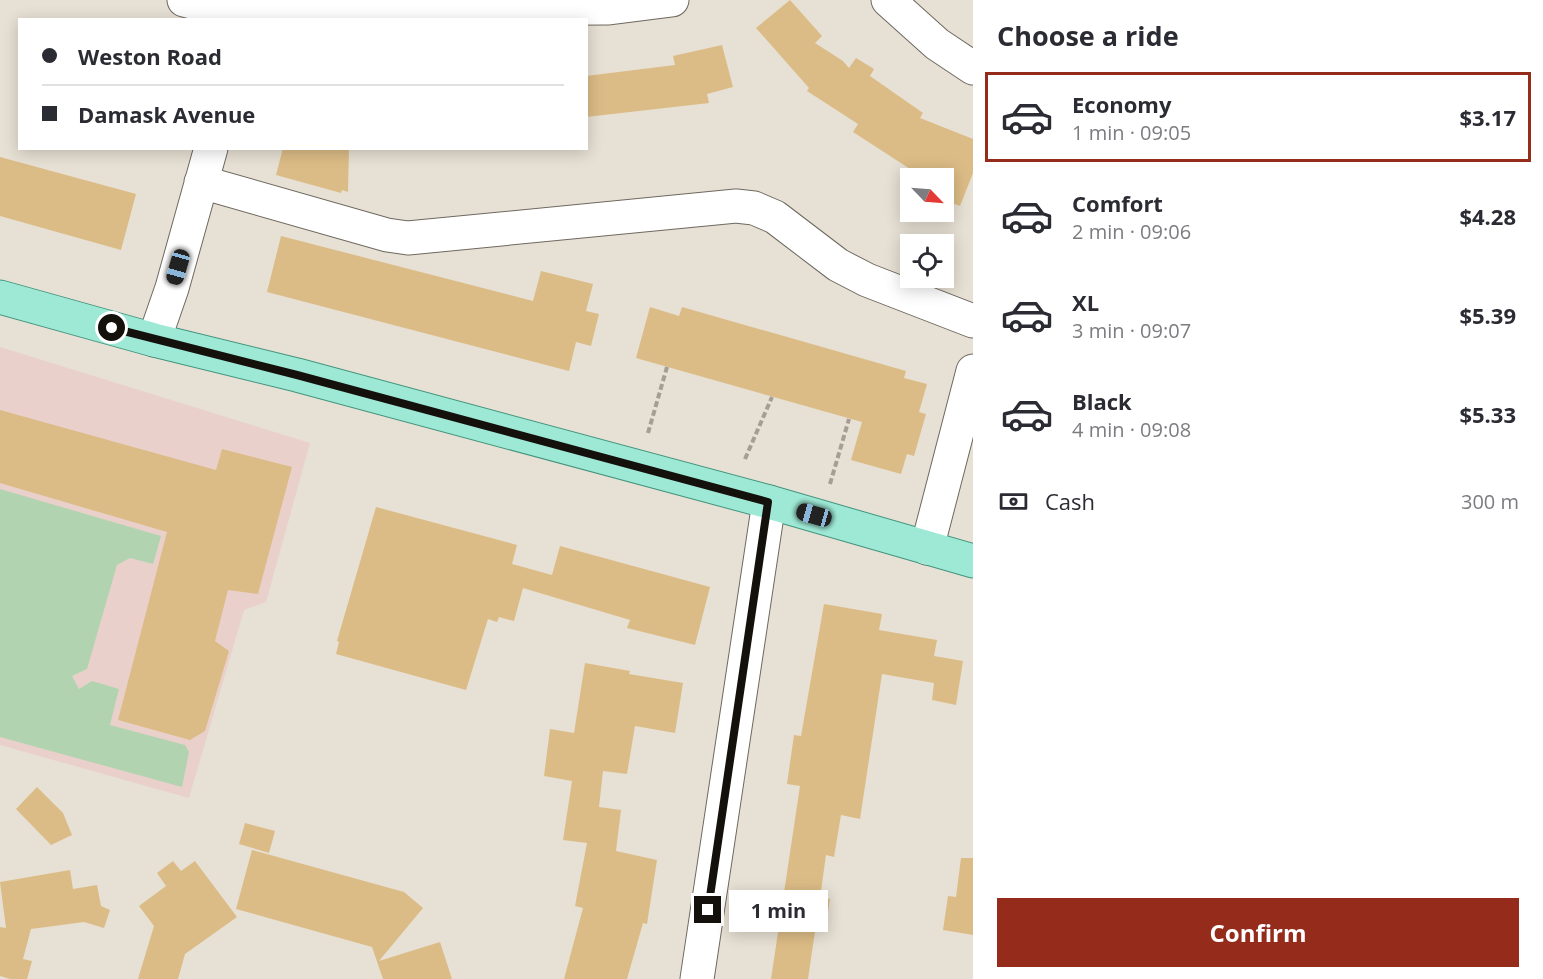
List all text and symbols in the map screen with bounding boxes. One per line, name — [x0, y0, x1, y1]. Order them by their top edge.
text: Choose a ride — [997, 17, 1179, 54]
text: Weston Road — [78, 41, 222, 71]
text: Economy — [1072, 89, 1171, 119]
icon: car — [1000, 90, 1054, 144]
text: Damask Avenue — [78, 99, 255, 129]
text: $3.17 — [1459, 102, 1516, 132]
text: 1 min · 09:05 — [1072, 119, 1191, 146]
north arrow — [900, 168, 954, 222]
map controls — [900, 168, 954, 288]
text: Comfort — [1072, 188, 1163, 218]
icon: car — [1000, 189, 1054, 243]
text: $4.28 — [1459, 201, 1516, 231]
text: 2 min · 09:06 — [1072, 218, 1191, 245]
button: locate — [900, 234, 954, 288]
car — [164, 247, 192, 287]
text: XL — [1072, 287, 1099, 317]
icon: car — [1000, 288, 1054, 342]
text: $5.39 — [1459, 300, 1516, 330]
route start — [98, 314, 125, 341]
text: 3 min · 09:07 — [1072, 317, 1191, 344]
text: Black — [1072, 386, 1132, 416]
icon: car — [1000, 387, 1054, 441]
text: $5.33 — [1459, 399, 1516, 429]
text: 4 min · 09:08 — [1072, 416, 1191, 443]
icon: cash — [997, 485, 1030, 518]
text: Cash — [1045, 486, 1095, 516]
text: 300 m — [1461, 488, 1519, 515]
car — [794, 501, 834, 529]
callout: 1 min — [729, 889, 828, 931]
route end — [694, 896, 721, 923]
text: 1 min — [751, 897, 806, 924]
button: Confirm — [997, 898, 1519, 967]

